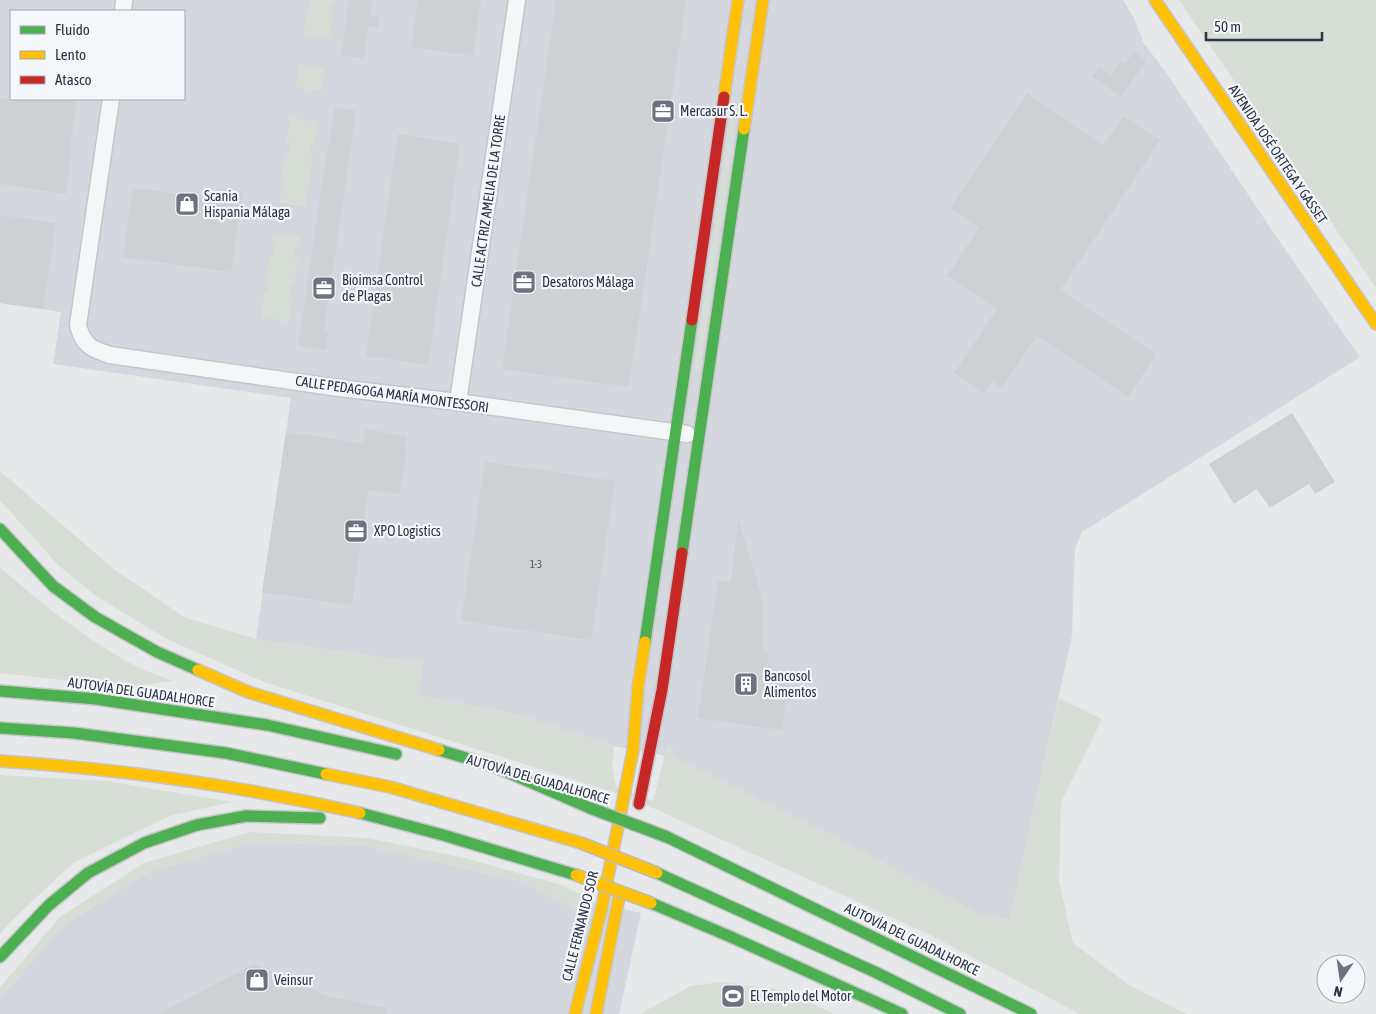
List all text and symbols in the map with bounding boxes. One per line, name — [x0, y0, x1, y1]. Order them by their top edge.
legend — [10, 10, 185, 100]
scale bar — [1206, 10, 1322, 42]
text: 50 m — [1214, 18, 1241, 35]
text: Fluido — [55, 21, 90, 38]
text: Lento — [55, 46, 86, 63]
text: Atasco — [55, 71, 92, 88]
street label: AVENIDA JOSÉ ORTEGA Y GASSET — [1225, 82, 1331, 226]
office icon: Mercasur S. L. — [650, 98, 676, 124]
place label: Mercasur S. L. — [680, 103, 748, 119]
street label: CALLE ACTRIZ AMELIA DE LA TORRE — [468, 114, 508, 288]
place label: Scania Hispania Málaga — [204, 188, 290, 220]
shop icon: Scania Hispania Málaga — [174, 191, 200, 217]
office icon: Desatoros Málaga — [511, 269, 537, 295]
place label: Bioimsa Control de Plagas — [342, 272, 424, 304]
place label: Desatoros Málaga — [542, 274, 634, 290]
office icon: Bioimsa Control de Plagas — [311, 275, 337, 301]
street label: CALLE PEDAGOGA MARÍA MONTESSORI — [294, 372, 490, 416]
office icon: XPO Logistics — [343, 518, 369, 544]
place label: XPO Logistics — [374, 523, 441, 539]
house number: 1-3 — [530, 558, 542, 570]
place label: Bancosol Alimentos — [764, 668, 816, 700]
building icon: Bancosol Alimentos — [733, 671, 759, 697]
street label: AUTOVÍA DEL GUADALHORCE — [67, 674, 215, 710]
street label: AUTOVÍA DEL GUADALHORCE — [465, 751, 611, 807]
street label: CALLE FERNANDO SOR — [559, 869, 601, 983]
street label: AUTOVÍA DEL GUADALHORCE — [842, 899, 982, 979]
north arrow — [1316, 954, 1366, 1004]
shop icon: Veinsur — [244, 967, 270, 993]
place label: Veinsur — [274, 972, 314, 988]
sports icon: El Templo del Motor — [720, 983, 746, 1009]
text: N — [1332, 983, 1344, 1000]
place label: El Templo del Motor — [750, 988, 852, 1004]

